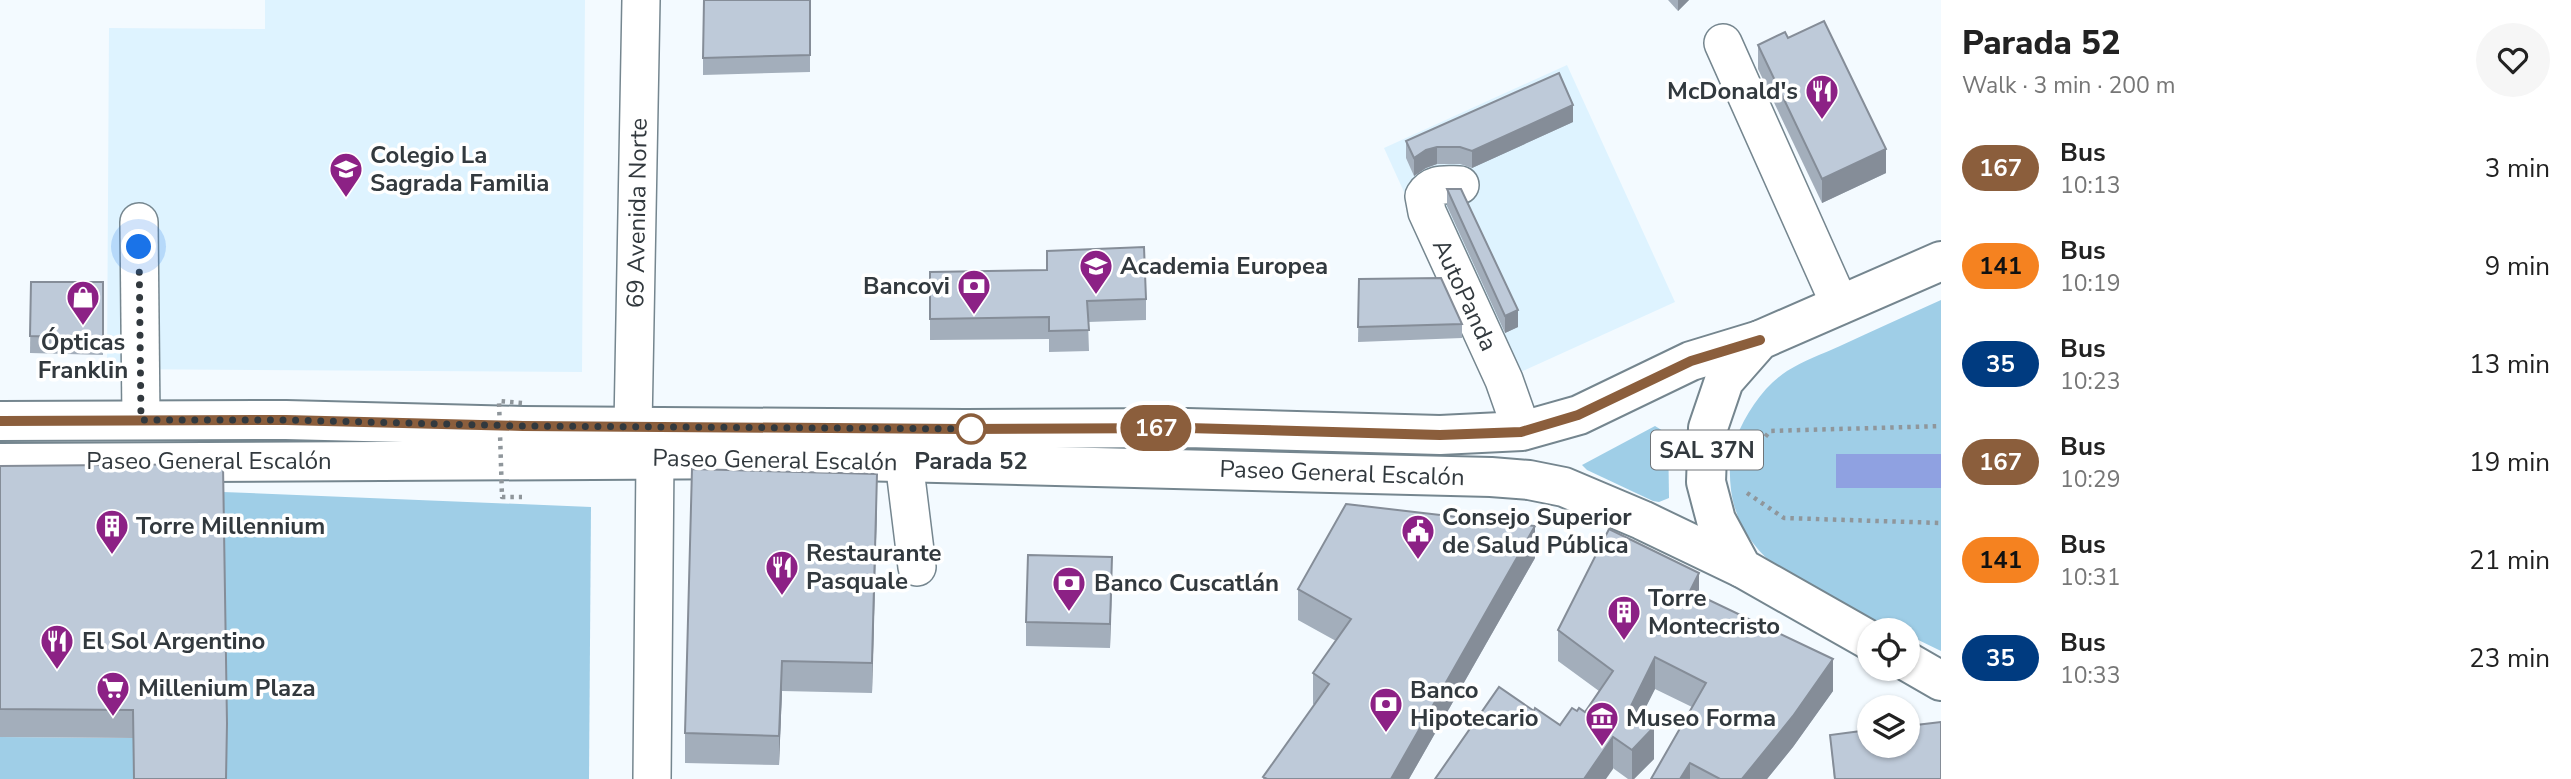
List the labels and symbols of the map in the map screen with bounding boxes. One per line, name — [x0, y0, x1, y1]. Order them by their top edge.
restaurant icon: McDonald's — [1803, 72, 1841, 121]
place label: McDonald's — [1667, 75, 1798, 107]
street label: 69 Avenida Norte — [619, 118, 655, 308]
place label: Colegio La Sagrada Familia — [370, 139, 549, 199]
school or university icon: Colegio La Sagrada Familia — [327, 150, 365, 199]
your location — [121, 229, 156, 264]
street label: AutoPanda — [1425, 234, 1505, 356]
school or university icon: Academia Europea — [1077, 247, 1115, 296]
place label: Academia Europea — [1120, 250, 1328, 282]
bank icon: Bancovi — [955, 267, 993, 316]
place label: Bancovi — [863, 270, 950, 302]
shop icon: Ópticas Franklin — [64, 278, 102, 327]
place label: Ópticas Franklin — [38, 326, 128, 386]
line badge: 167 — [1116, 405, 1196, 451]
marker: Parada 52 — [956, 414, 986, 444]
road number: SAL 37N — [1651, 431, 1763, 470]
street label: Paseo General Escalón — [652, 442, 898, 478]
street label: Paseo General Escalón — [86, 445, 332, 477]
place label: Parada 52 — [914, 445, 1028, 477]
street label: Paseo General Escalón — [1219, 453, 1465, 493]
place label: Consejo Superior de Salud Pública — [1442, 501, 1632, 561]
building icon: Torre Millennium — [93, 507, 131, 556]
place label: Torre Millennium — [136, 510, 325, 542]
public building icon: Consejo Superior de Salud Pública — [1399, 512, 1437, 561]
place label: Restaurante Pasquale — [806, 537, 942, 597]
restaurant icon: Restaurante Pasquale — [763, 548, 801, 597]
bank icon: Banco Cuscatlán — [1050, 564, 1088, 613]
place label: Banco Cuscatlán — [1094, 567, 1279, 599]
place label: Torre Montecristo — [1648, 582, 1780, 642]
building icon: Torre Montecristo — [1605, 593, 1643, 642]
restaurant icon: El Sol Argentino — [38, 622, 76, 671]
place label: El Sol Argentino — [82, 625, 265, 657]
supermarket icon: Millenium Plaza — [94, 669, 132, 718]
place label: Millenium Plaza — [138, 672, 316, 704]
place label: Banco Hipotecario — [1410, 674, 1539, 734]
bank icon: Banco Hipotecario — [1367, 685, 1405, 734]
museum icon: Museo Forma — [1583, 699, 1621, 748]
place label: Museo Forma — [1626, 702, 1776, 734]

